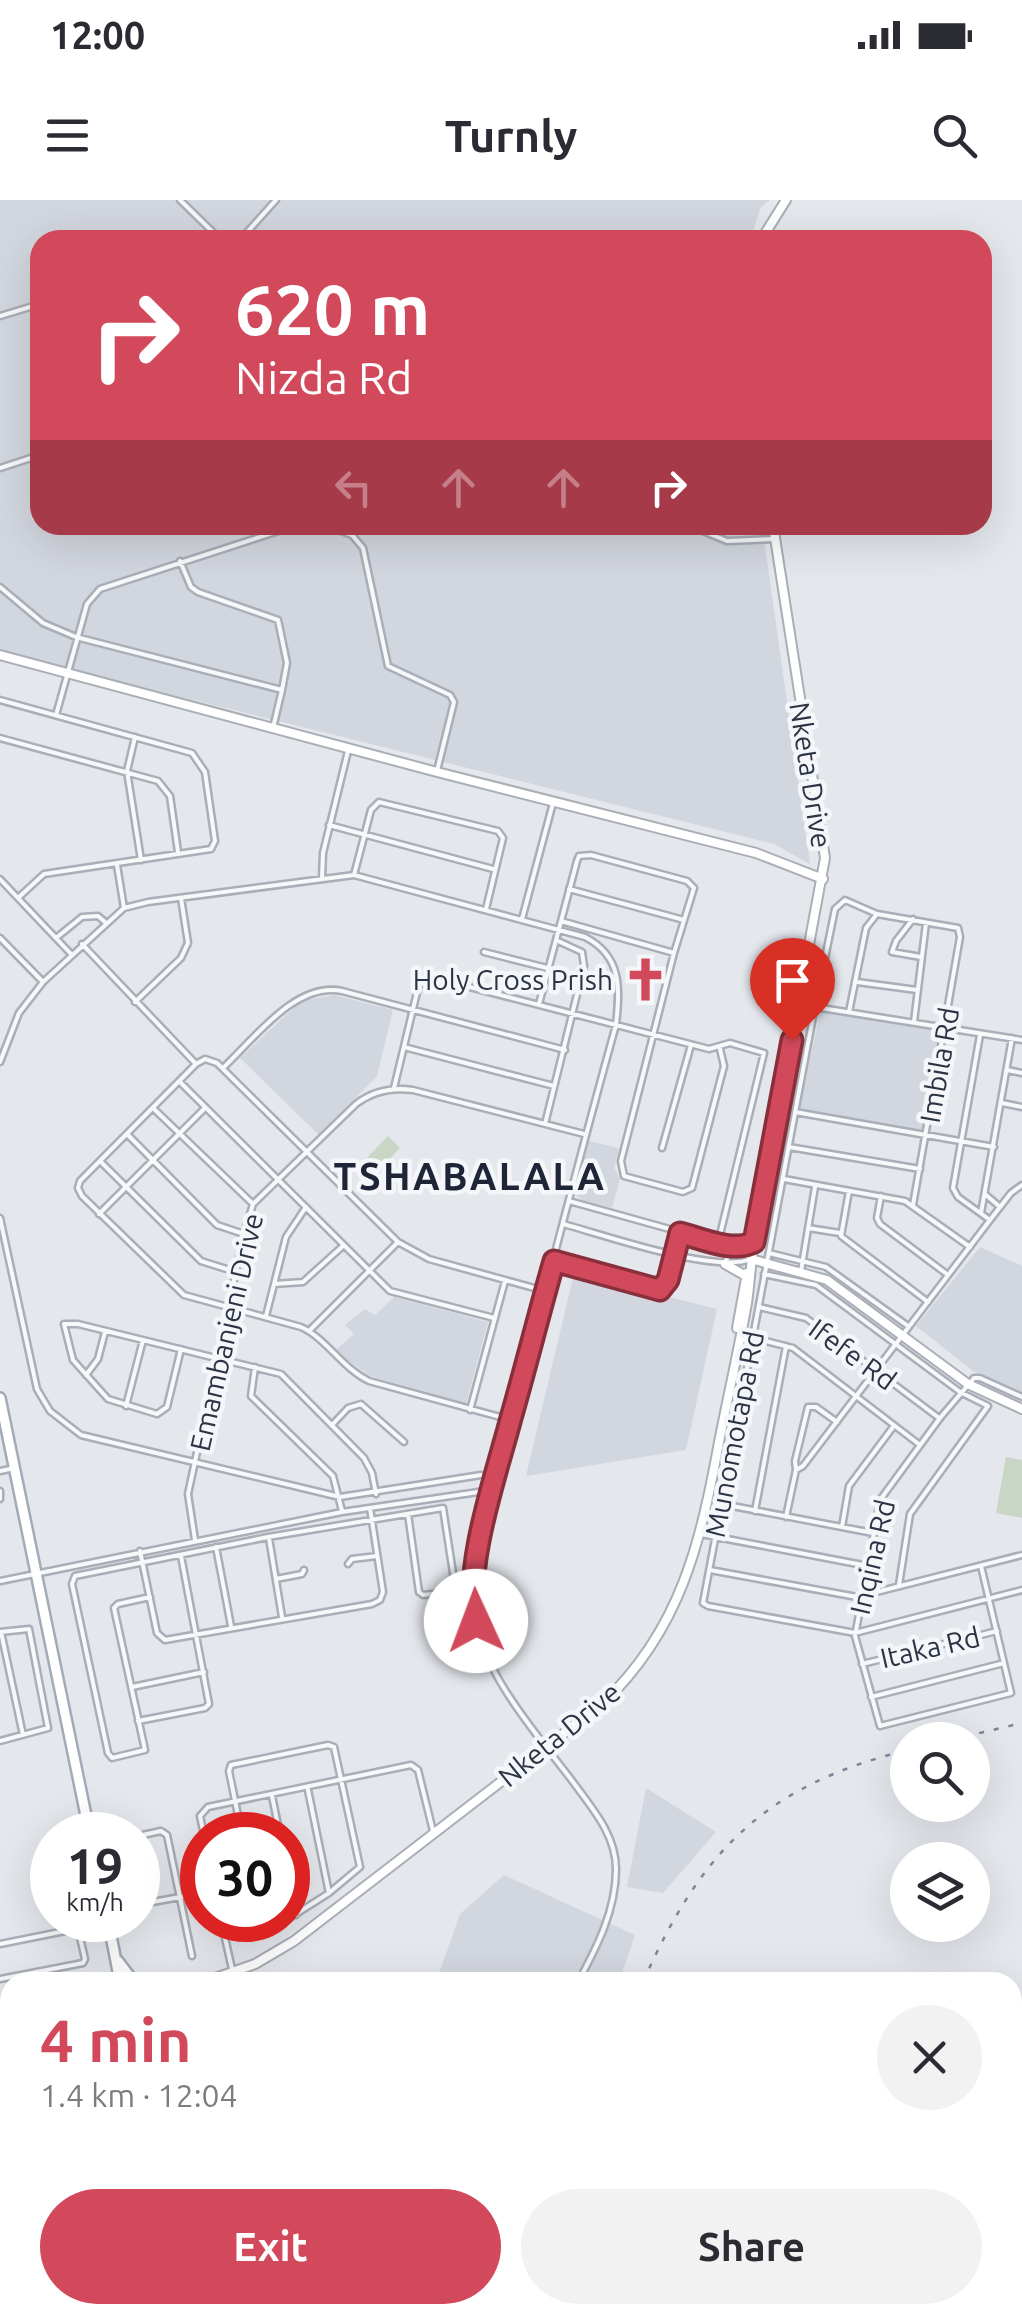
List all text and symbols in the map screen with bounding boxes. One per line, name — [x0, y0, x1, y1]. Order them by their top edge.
text: 12:00 — [50, 14, 145, 56]
icon: menu — [40, 108, 95, 163]
icon: search — [927, 108, 982, 163]
text: Turnly — [445, 110, 577, 161]
icon: right — [70, 270, 200, 400]
text: 620 m — [235, 270, 430, 348]
text: Nizda Rd — [235, 352, 412, 403]
icon: left — [326, 460, 381, 515]
icon: ahead — [431, 460, 486, 515]
icon: ahead — [536, 460, 591, 515]
icon: right — [641, 460, 696, 515]
street label: Nketa Drive — [784, 700, 838, 850]
pin — [750, 938, 835, 1041]
icon: arrive — [765, 953, 820, 1008]
church icon: Holy Cross Prish — [622, 955, 670, 1003]
place label: Holy Cross Prish — [413, 964, 613, 995]
street label: Imbila Rd — [914, 1005, 964, 1125]
district label: TSHABALALA — [334, 1155, 606, 1197]
street label: Emambanjeni Drive — [184, 1210, 268, 1454]
street label: Ifefe Rd — [804, 1312, 902, 1396]
street label: Munomotapa Rd — [699, 1328, 769, 1540]
street label: Inqina Rd — [844, 1497, 900, 1617]
position arrow — [424, 1569, 528, 1673]
street label: Itaka Rd — [877, 1621, 983, 1673]
street label: Nketa Drive — [492, 1676, 626, 1792]
map controls — [890, 1722, 990, 1942]
button: search — [890, 1722, 990, 1822]
speed limit sign: 30 — [180, 1812, 310, 1942]
text: 19 — [67, 1837, 123, 1893]
button: layers — [890, 1842, 990, 1942]
text: km/h — [66, 1888, 124, 1916]
button: close — [877, 2005, 982, 2110]
text: 4 min — [40, 2006, 192, 2073]
text: 1.4 km · 12:04 — [40, 2077, 238, 2113]
button: Exit — [40, 2189, 501, 2304]
button: Share — [521, 2189, 982, 2304]

